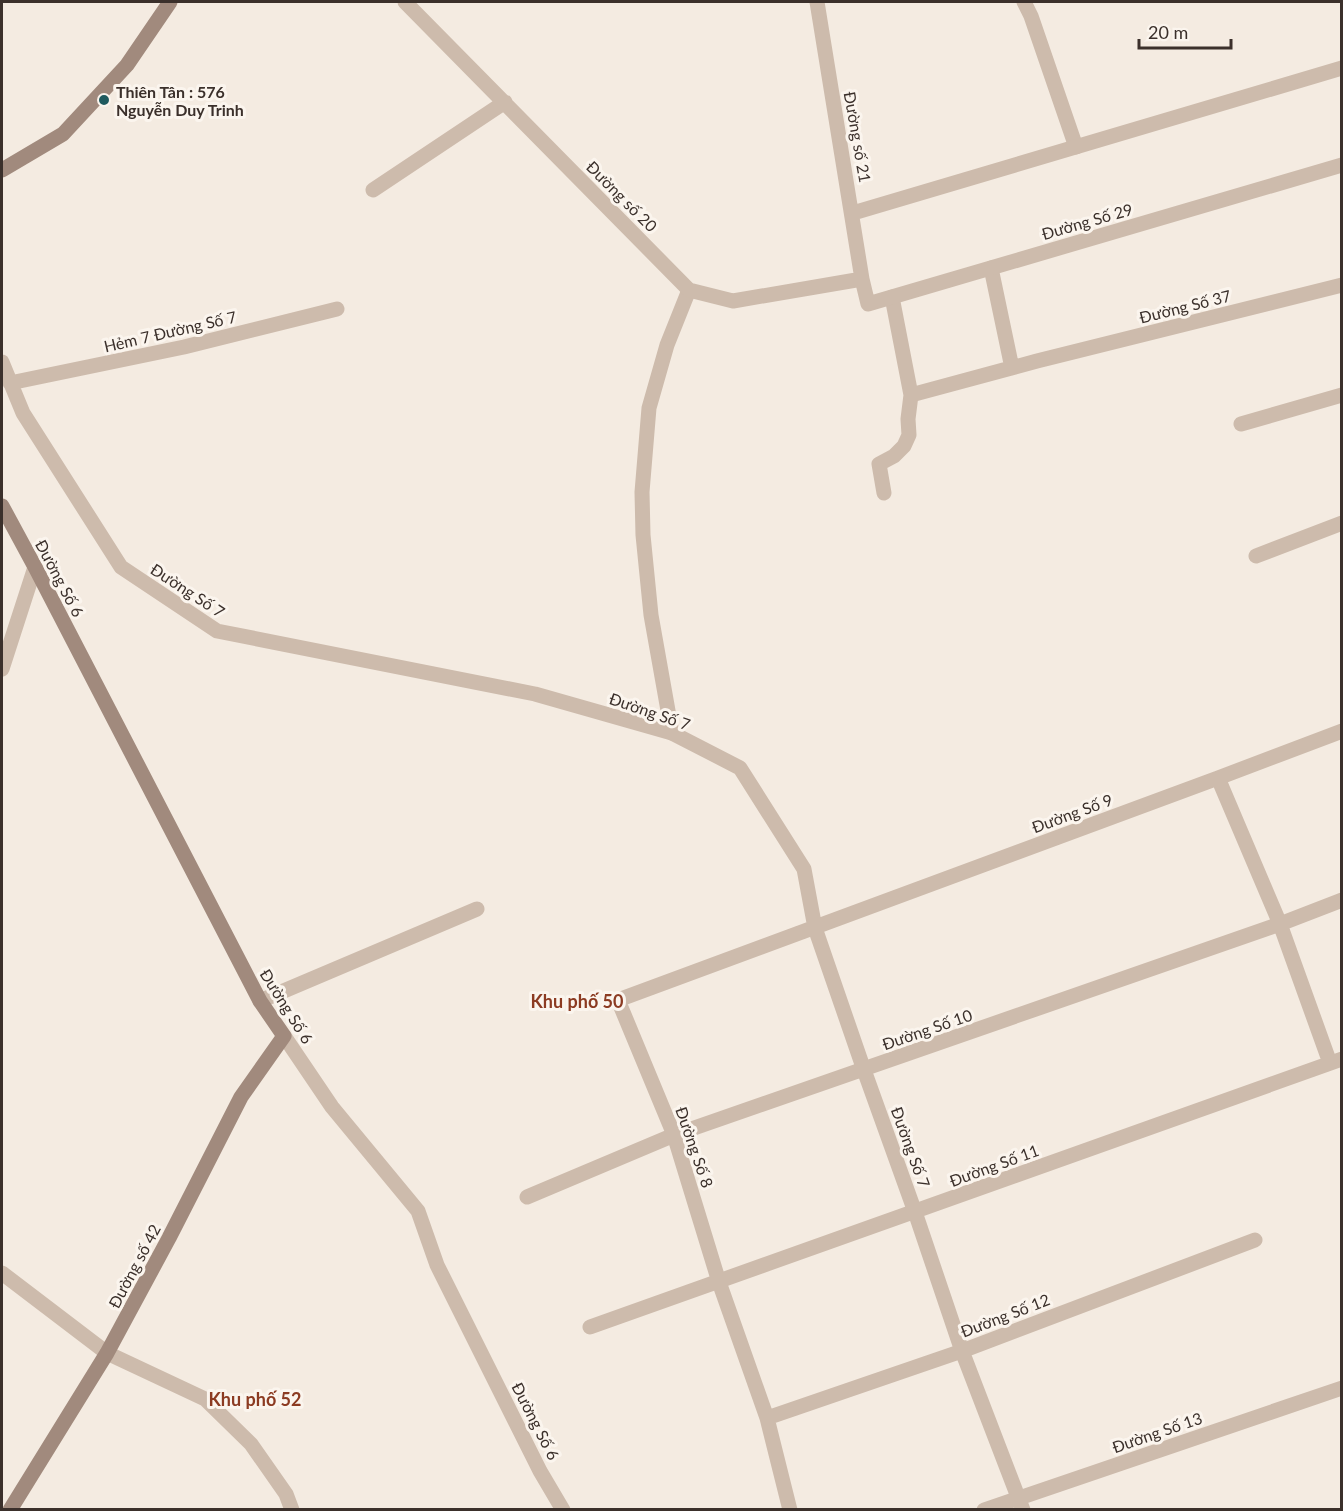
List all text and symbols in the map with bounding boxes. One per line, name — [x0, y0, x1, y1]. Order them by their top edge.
scale bar — [1139, 12, 1230, 50]
text: 20 m — [1148, 21, 1188, 43]
place label: Thiên Tân : 576 Nguyễn Duy Trinh — [116, 82, 244, 119]
street label: Đường số 21 — [841, 90, 875, 184]
marker: Thiên Tân : 576 Nguyễn Duy Trinh — [97, 93, 111, 107]
street label: Đường số 20 — [583, 157, 661, 235]
street label: Đường Số 29 — [1039, 199, 1135, 243]
street label: Đường Số 37 — [1137, 285, 1233, 327]
street label: Hẻm 7 Đường Số 7 — [102, 307, 238, 355]
street label: Đường Số 6 — [32, 536, 88, 620]
street label: Đường Số 7 — [147, 559, 229, 621]
street label: Đường Số 7 — [607, 688, 693, 734]
street label: Đường Số 9 — [1029, 790, 1115, 836]
street label: Đường Số 6 — [257, 965, 317, 1047]
district label: Khu phố 50 — [531, 990, 623, 1012]
street label: Đường Số 10 — [880, 1005, 974, 1053]
street label: Đường Số 8 — [672, 1104, 718, 1190]
street label: Đường Số 7 — [888, 1104, 934, 1190]
street label: Đường Số 11 — [947, 1140, 1041, 1190]
street label: Đường số 42 — [104, 1221, 164, 1311]
street label: Đường Số 12 — [958, 1289, 1052, 1341]
street label: Đường Số 6 — [508, 1379, 564, 1463]
district label: Khu phố 52 — [209, 1388, 301, 1410]
street label: Đường Số 13 — [1110, 1408, 1204, 1456]

